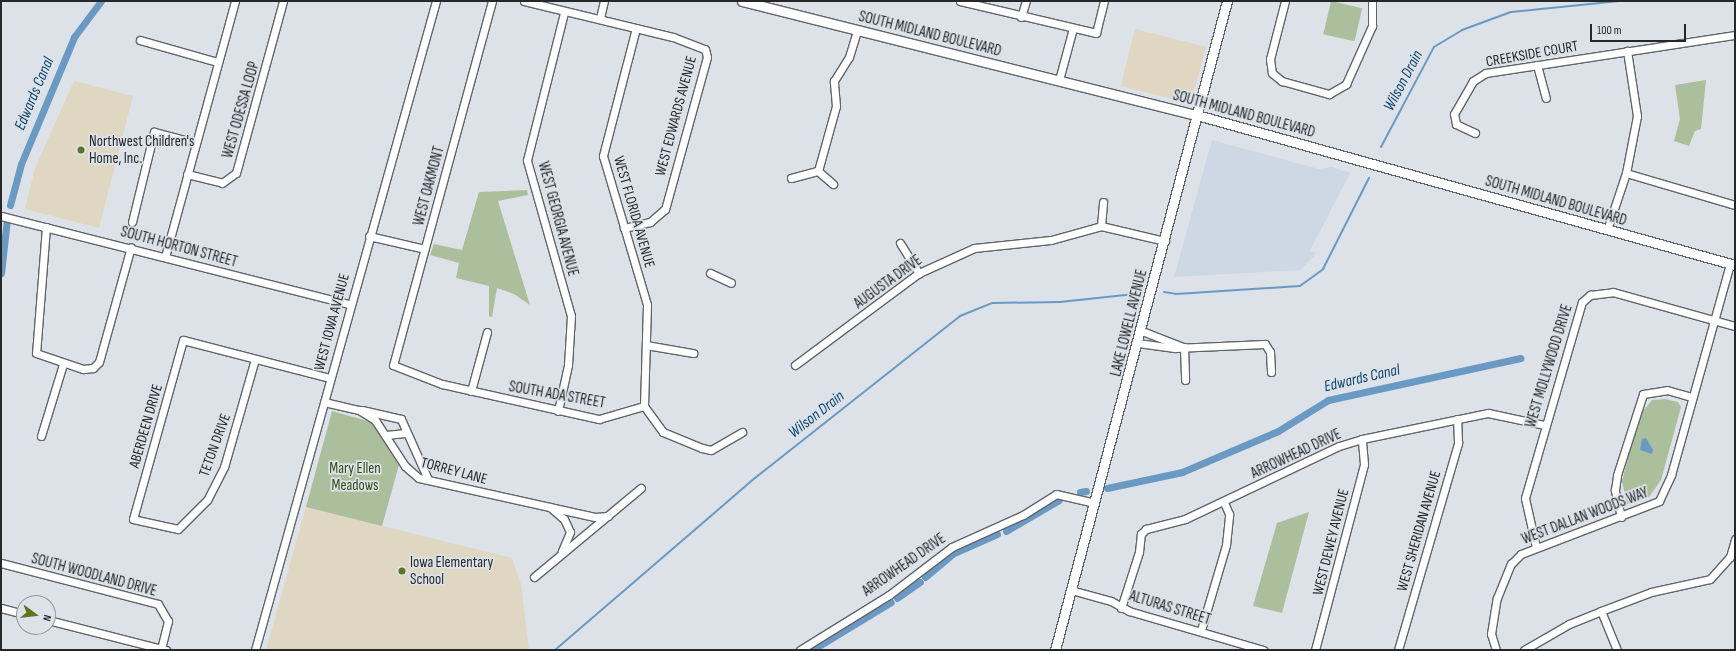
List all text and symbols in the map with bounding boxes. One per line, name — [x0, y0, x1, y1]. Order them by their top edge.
street label: SOUTH MIDLAND BOULEVARD — [857, 8, 1003, 60]
scale bar — [1592, 16, 1688, 42]
text: 100 m — [1597, 23, 1622, 38]
street label: CREEKSIDE COURT — [1484, 37, 1580, 71]
water label: Wilson Drain — [1380, 48, 1428, 114]
street label: WEST EDWARDS AVENUE — [651, 54, 701, 178]
water label: Edwards Canal — [11, 55, 59, 133]
street label: WEST ODESSA LOOP — [219, 60, 263, 160]
street label: SOUTH MIDLAND BOULEVARD — [1171, 86, 1317, 142]
place label: Northwest Children's Home, Inc. — [89, 132, 194, 167]
street label: WEST OAKMONT — [410, 144, 448, 228]
marker: Northwest Children's Home, Inc. — [76, 145, 86, 155]
street label: WEST FLORIDA AVENUE — [609, 154, 659, 270]
street label: WEST GEORGIA AVENUE — [534, 160, 582, 278]
street label: SOUTH MIDLAND BOULEVARD — [1483, 172, 1629, 230]
street label: SOUTH HORTON STREET — [119, 223, 239, 271]
street label: AUGUSTA DRIVE — [851, 251, 925, 313]
street label: LAKE LOWELL AVENUE — [1107, 268, 1151, 378]
street label: WEST IOWA AVENUE — [310, 272, 354, 372]
street label: WEST MOLLYWOOD DRIVE — [1522, 302, 1576, 430]
water label: Edwards Canal — [1322, 361, 1402, 397]
street label: SOUTH ADA STREET — [507, 378, 607, 412]
street label: ABERDEEN DRIVE — [125, 382, 167, 470]
water label: Wilson Drain — [785, 387, 849, 443]
street label: TETON DRIVE — [195, 411, 235, 479]
street label: ARROWHEAD DRIVE — [1248, 425, 1344, 483]
street label: TORREY LANE — [419, 454, 489, 488]
park label: Mary Ellen Meadows — [329, 459, 381, 494]
street label: WEST SHERIDAN AVENUE — [1393, 469, 1445, 593]
street label: WEST DALLAN WOODS WAY — [1519, 484, 1651, 548]
street label: WEST DEWEY AVENUE — [1309, 487, 1353, 597]
street label: ARROWHEAD DRIVE — [859, 530, 949, 600]
street label: SOUTH WOODLAND DRIVE — [29, 550, 159, 600]
place label: Iowa Elementary School — [410, 553, 493, 588]
marker: Iowa Elementary School — [397, 566, 407, 576]
street label: ALTURAS STREET — [1127, 587, 1213, 629]
north arrow — [16, 595, 56, 635]
text: N — [40, 613, 54, 622]

